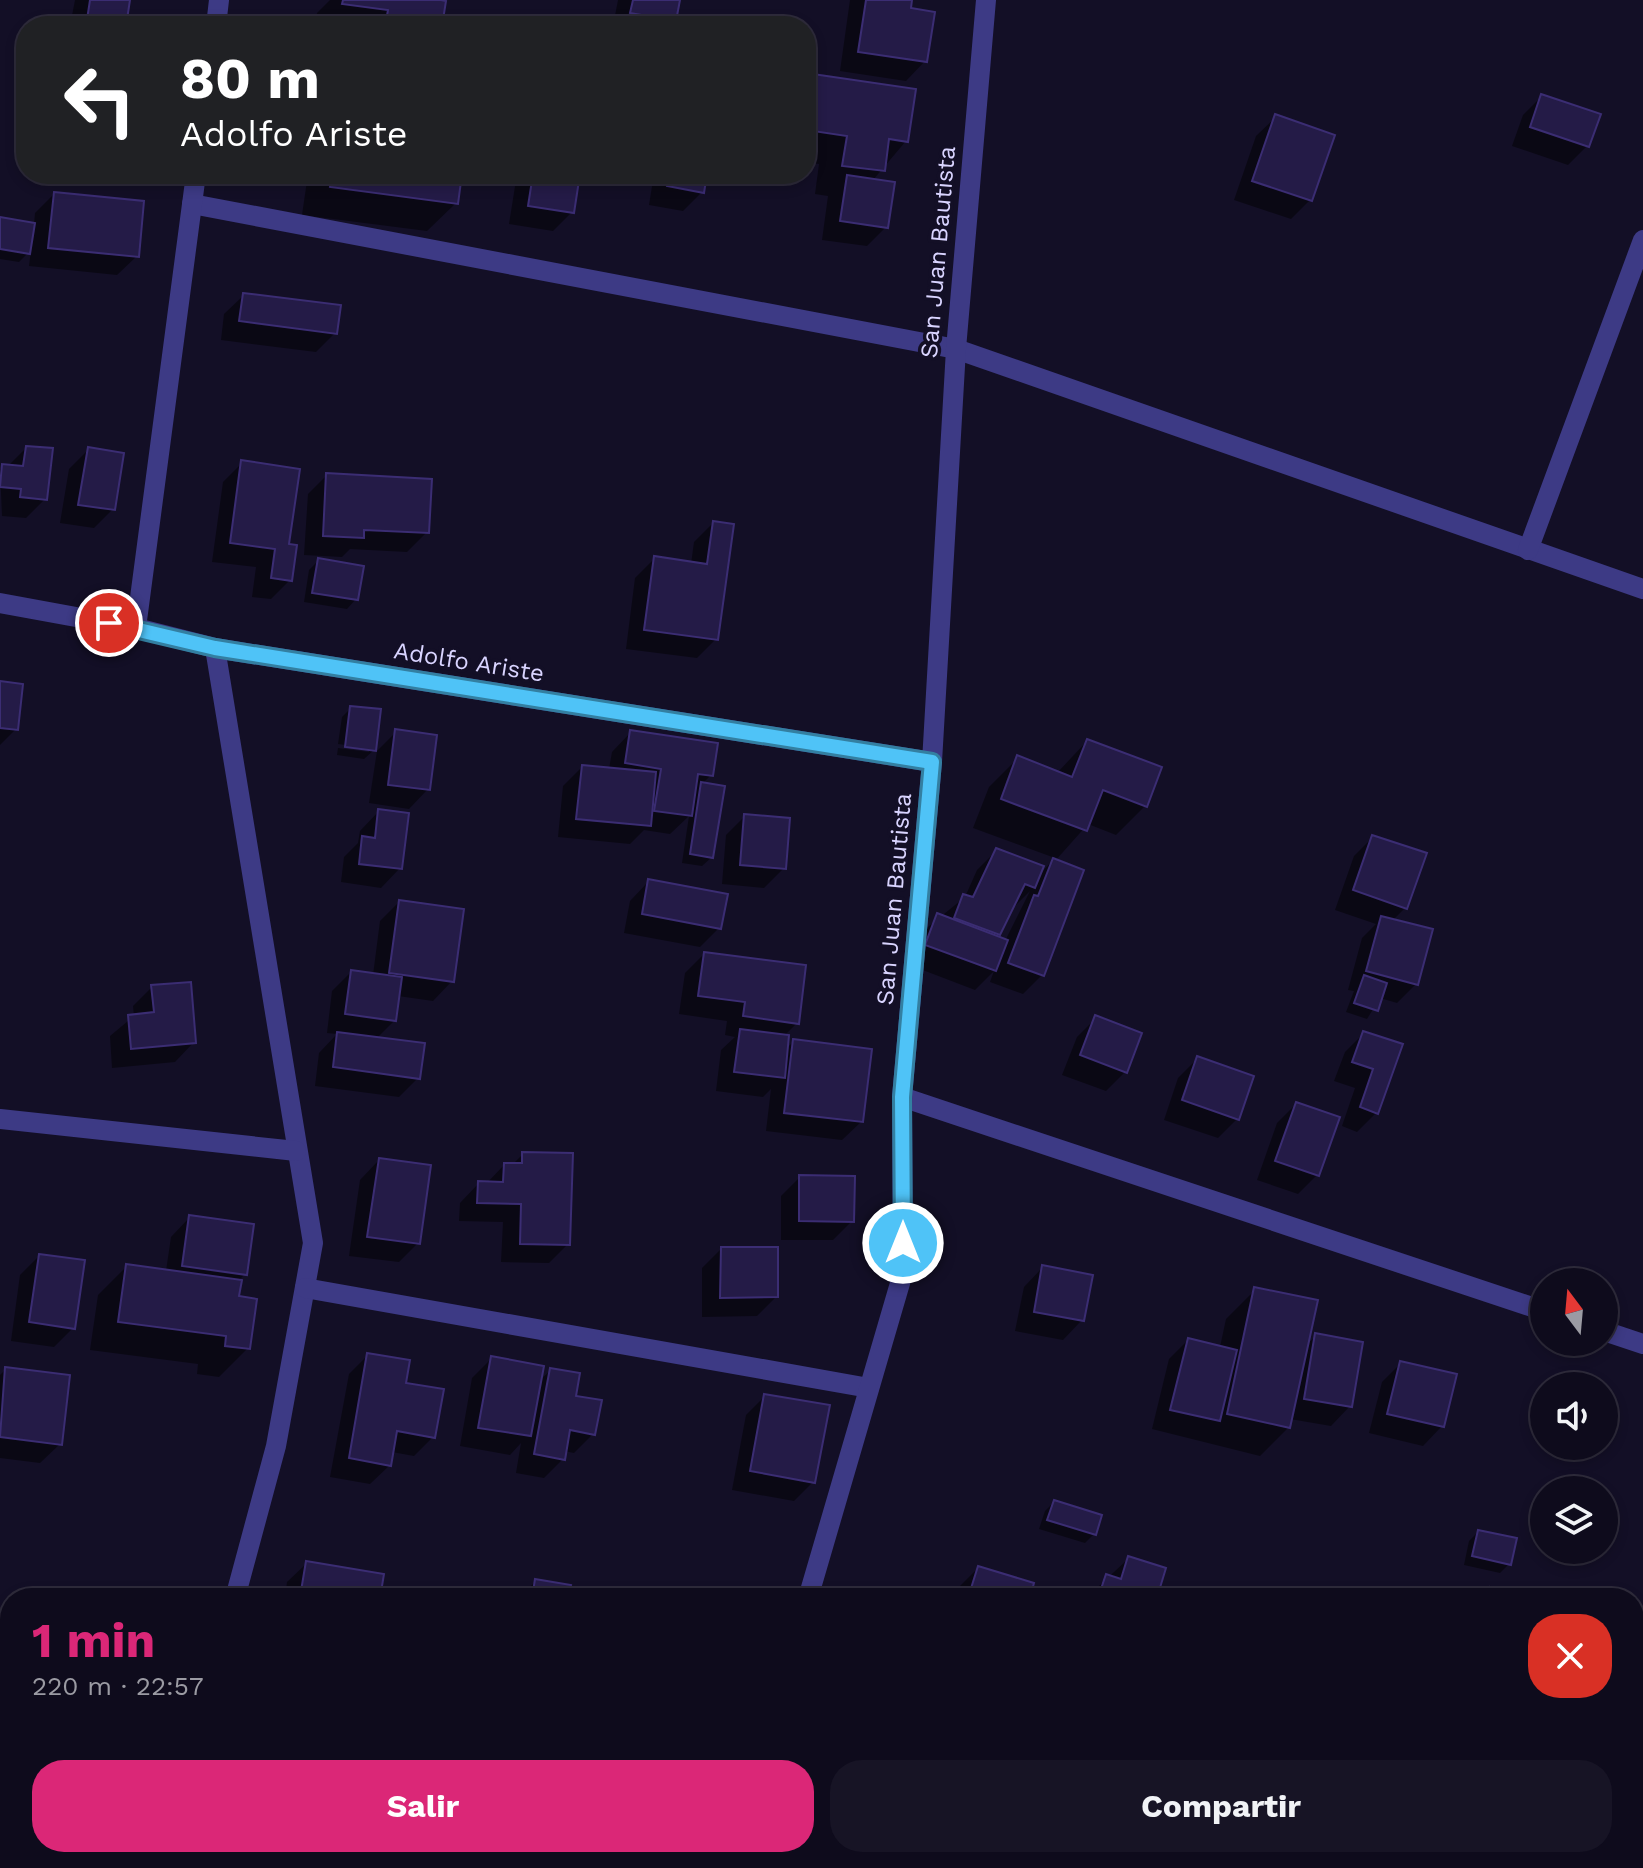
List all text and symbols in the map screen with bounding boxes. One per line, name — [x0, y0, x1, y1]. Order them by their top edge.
text: 80 m — [180, 46, 320, 112]
icon: left — [48, 48, 152, 152]
text: Adolfo Ariste — [180, 113, 408, 155]
street label: San Juan Bautista — [915, 145, 961, 359]
pin — [75, 589, 143, 657]
icon: arrive — [87, 601, 131, 645]
street label: Adolfo Ariste — [392, 636, 546, 688]
street label: San Juan Bautista — [871, 792, 917, 1006]
position arrow — [861, 1201, 945, 1285]
north arrow — [1530, 1268, 1618, 1356]
map controls — [1530, 1268, 1618, 1564]
button: sound — [1530, 1372, 1618, 1460]
button: layers — [1530, 1476, 1618, 1564]
text: 1 min — [32, 1612, 155, 1669]
button: close — [1528, 1614, 1612, 1698]
text: 220 m · 22:57 — [32, 1671, 203, 1701]
button: Salir — [32, 1760, 814, 1852]
button: Compartir — [830, 1760, 1612, 1852]

